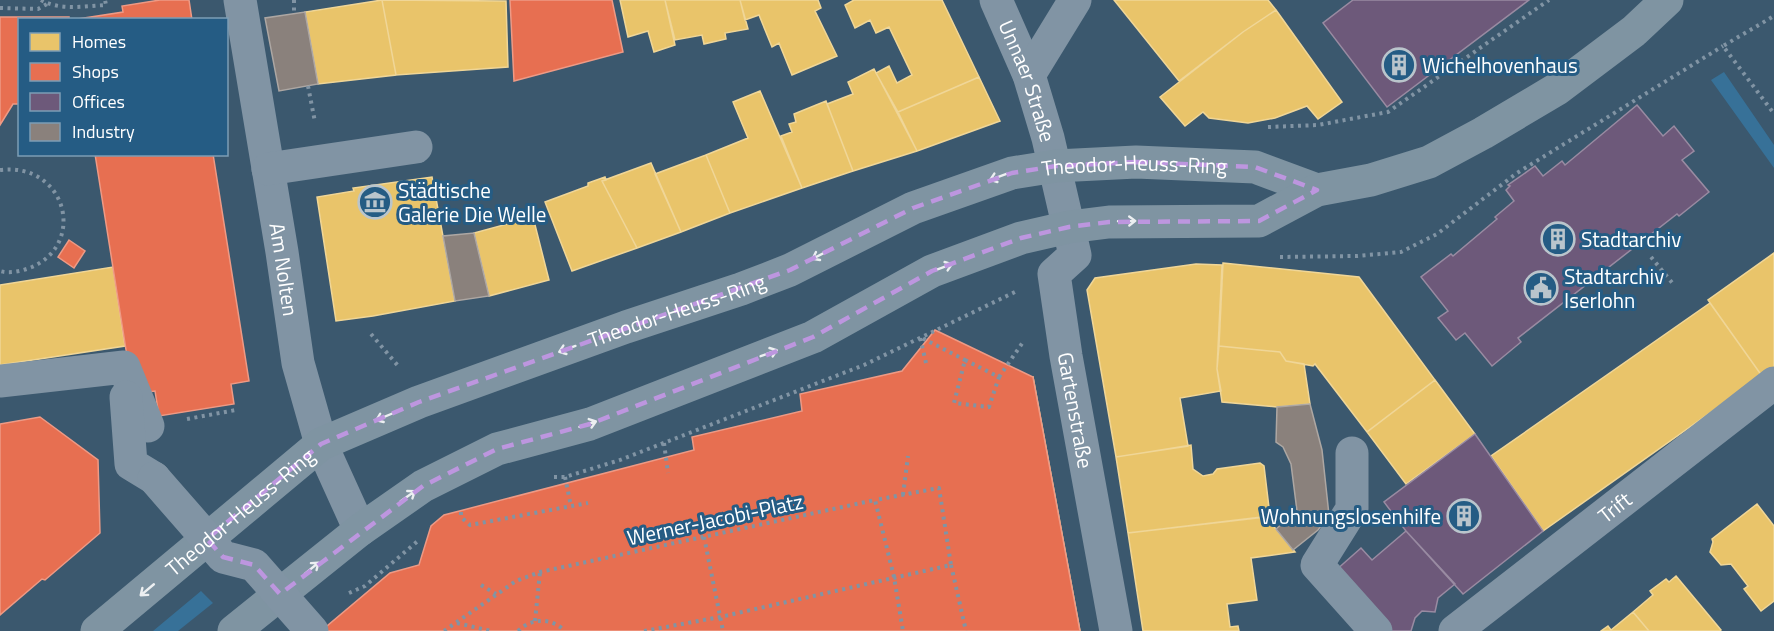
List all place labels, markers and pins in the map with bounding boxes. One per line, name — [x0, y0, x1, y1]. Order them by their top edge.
building icon: Wichelhovenhaus — [1381, 47, 1417, 83]
place label: Wichelhovenhaus — [1422, 49, 1578, 81]
place label: Städtische Galerie Die Welle — [398, 174, 546, 230]
museum icon: Städtische Galerie Die Welle — [357, 184, 393, 220]
building icon: Stadtarchiv — [1540, 221, 1576, 257]
place label: Stadtarchiv — [1581, 223, 1681, 255]
place label: Stadtarchiv Iserlohn — [1564, 260, 1664, 316]
public building icon: Stadtarchiv Iserlohn — [1523, 270, 1559, 306]
building icon: Wohnungslosenhilfe — [1446, 498, 1482, 534]
place label: Wohnungslosenhilfe — [1261, 500, 1441, 532]

